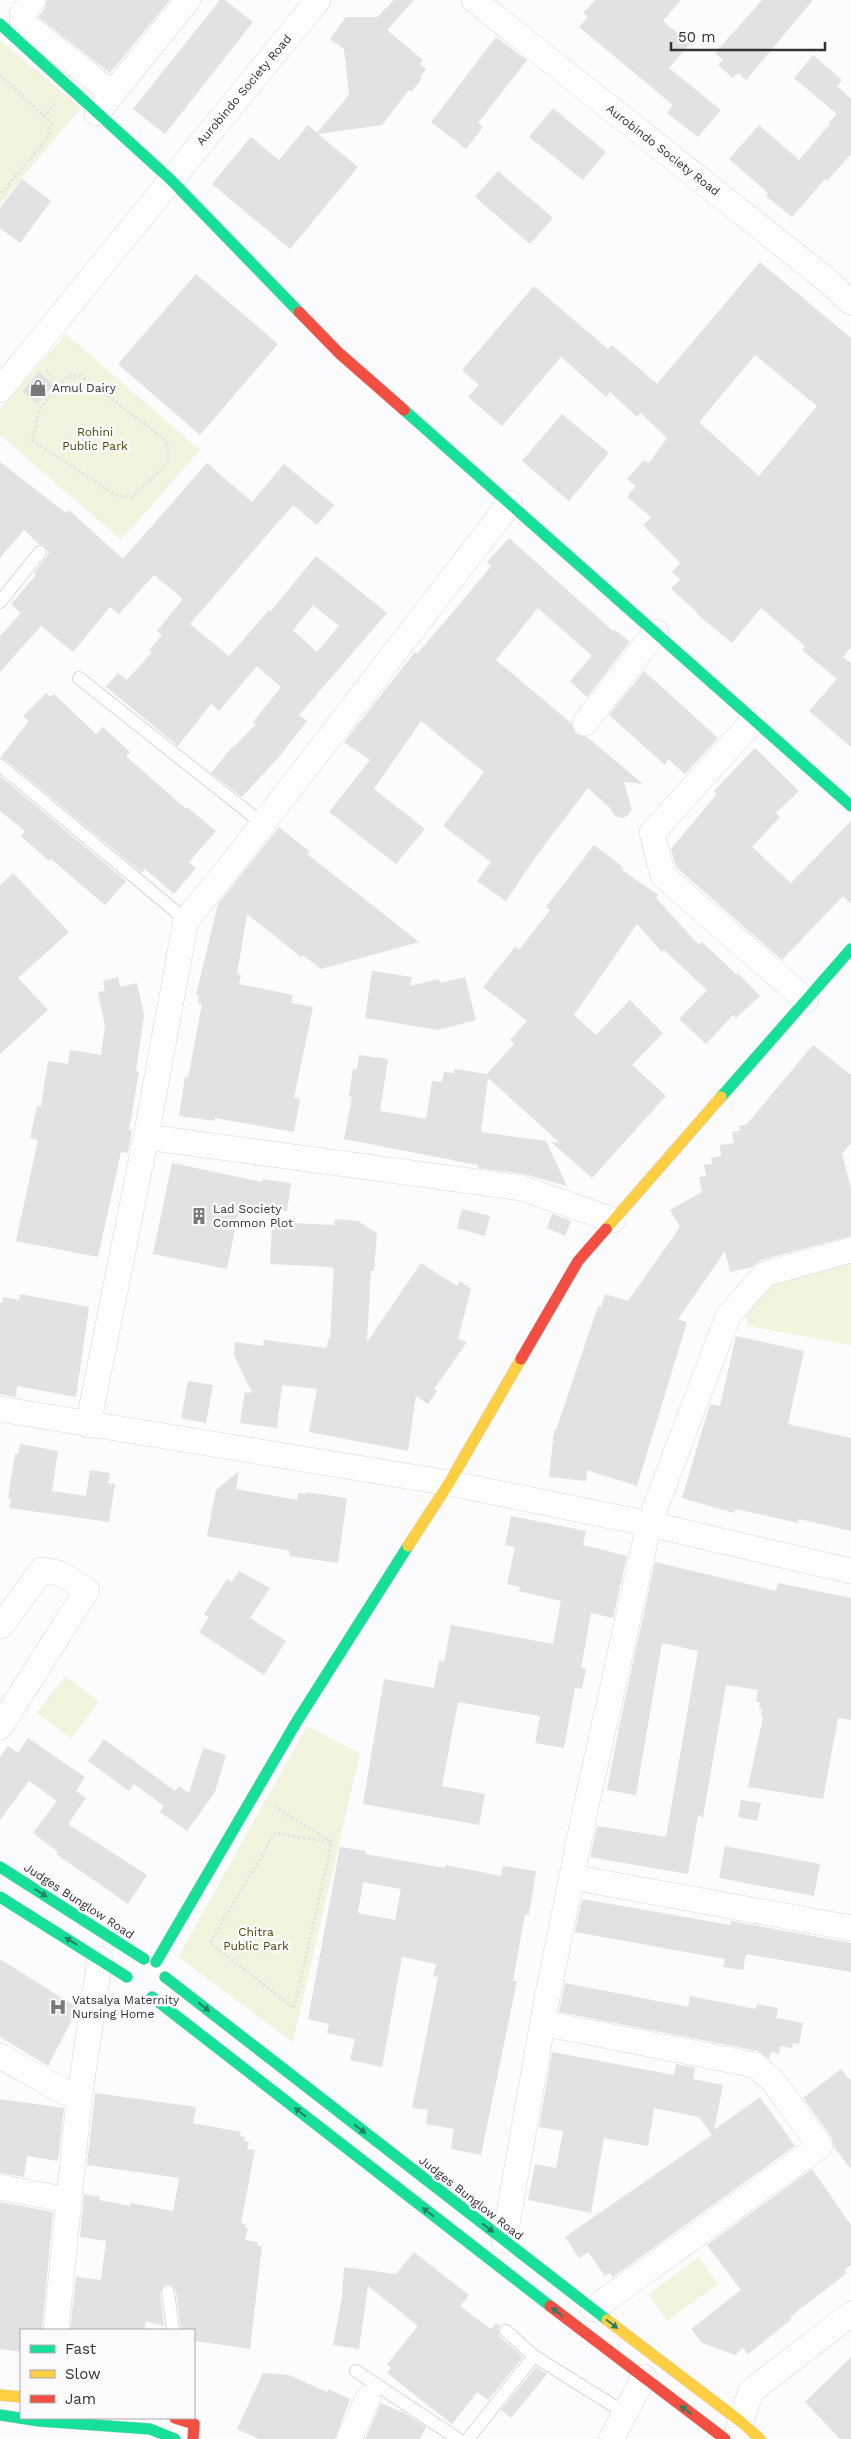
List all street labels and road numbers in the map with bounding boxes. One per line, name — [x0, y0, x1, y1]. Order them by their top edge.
street label: Aurobindo Society Road — [194, 32, 294, 148]
street label: Aurobindo Society Road — [604, 101, 722, 199]
street label: Judges Bunglow Road — [21, 1860, 137, 1942]
street label: Judges Bunglow Road — [416, 2153, 526, 2243]

